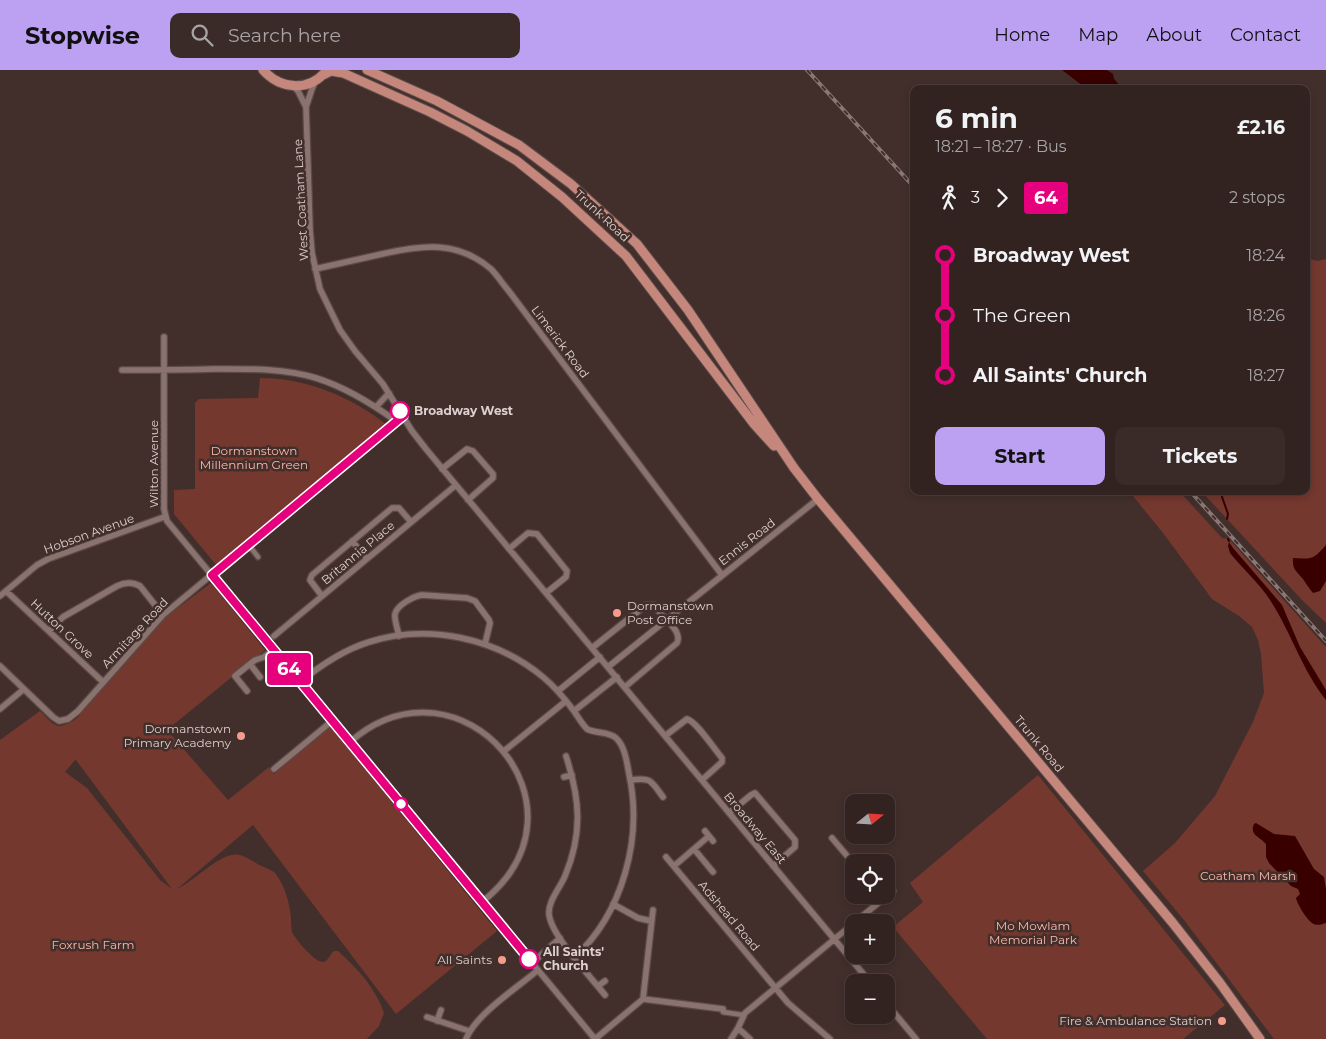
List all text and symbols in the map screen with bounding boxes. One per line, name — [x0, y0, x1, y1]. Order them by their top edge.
search box — [170, 13, 520, 58]
text: Stopwise — [25, 21, 140, 50]
icon: search — [188, 21, 216, 49]
text: Search here — [228, 24, 341, 47]
text: Home — [994, 24, 1050, 46]
text: Map — [1078, 24, 1118, 46]
text: About — [1146, 24, 1202, 46]
text: Contact — [1230, 24, 1301, 46]
text: 6 min — [935, 101, 1018, 135]
text: £2.16 — [1237, 116, 1285, 139]
text: 18:21 – 18:27 · Bus — [935, 137, 1067, 156]
street label: West Coatham Lane — [290, 139, 311, 261]
icon: walk — [935, 184, 963, 212]
icon: forward — [988, 184, 1016, 212]
street label: Trunk Road — [572, 186, 633, 245]
text: 64 — [1034, 187, 1058, 209]
text: 3 — [971, 188, 980, 207]
text: 2 stops — [1229, 188, 1285, 207]
text: Broadway West — [973, 244, 1130, 267]
text: 18:24 — [1246, 246, 1285, 265]
street label: Limerick Road — [528, 303, 592, 381]
text: The Green — [973, 304, 1071, 327]
text: 18:26 — [1247, 306, 1285, 325]
text: All Saints' Church — [973, 364, 1147, 387]
text: 18:27 — [1247, 366, 1285, 385]
marker: Broadway West — [390, 401, 410, 421]
place label: Broadway West — [414, 403, 514, 418]
street label: Wilton Avenue — [146, 420, 161, 508]
button: Start — [935, 427, 1105, 485]
button: Tickets — [1115, 427, 1285, 485]
park label: Dormanstown Millennium Green — [200, 443, 308, 472]
street label: Hobson Avenue — [41, 510, 136, 557]
street label: Ennis Road — [715, 515, 778, 568]
street label: Britannia Place — [318, 518, 397, 588]
street label: Armitage Road — [98, 594, 171, 671]
street label: Hutton Grove — [28, 596, 97, 662]
place label: Dormanstown Post Office — [627, 598, 714, 627]
marker: Dormanstown Post Office — [611, 607, 623, 619]
line badge: 64 — [266, 653, 312, 685]
text: 64 — [277, 658, 301, 680]
street label: Trunk Road — [1011, 712, 1067, 775]
place label: Dormanstown Primary Academy — [124, 721, 231, 750]
marker: Dormanstown Primary Academy — [235, 730, 247, 742]
street label: Broadway East — [721, 789, 790, 867]
north arrow — [845, 794, 895, 844]
map controls — [845, 794, 895, 1024]
unlabelled marker — [394, 797, 408, 811]
button: locate — [845, 854, 895, 904]
park label: Coatham Marsh — [1200, 868, 1296, 883]
street label: Adshead Road — [696, 877, 763, 954]
button: + — [845, 914, 895, 964]
park label: Mo Mowlam Memorial Park — [989, 918, 1078, 947]
park label: Foxrush Farm — [52, 937, 134, 952]
place label: All Saints' Church — [542, 944, 604, 973]
marker: All Saints' Church — [519, 949, 539, 969]
place label: All Saints — [437, 952, 492, 967]
marker: All Saints — [496, 954, 508, 966]
button: − — [845, 974, 895, 1024]
place label: Fire & Ambulance Station — [1059, 1013, 1212, 1028]
marker: Fire & Ambulance Station — [1216, 1015, 1228, 1027]

